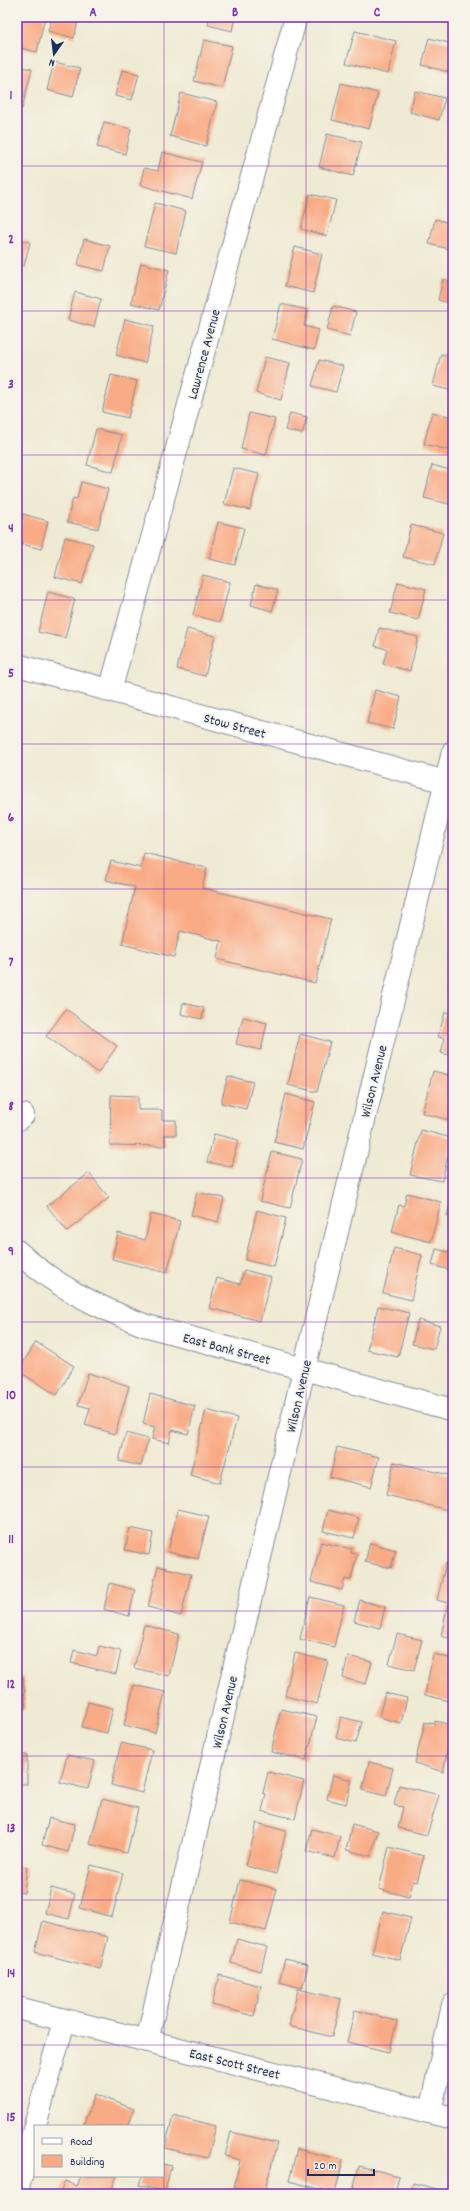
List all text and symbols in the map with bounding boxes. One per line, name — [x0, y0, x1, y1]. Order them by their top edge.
text: A — [89, 4, 97, 23]
text: B — [232, 4, 238, 23]
text: C — [374, 4, 381, 23]
north arrow — [34, 34, 74, 74]
text: N — [47, 53, 57, 70]
text: 1 — [10, 87, 13, 106]
text: 2 — [8, 231, 14, 250]
street label: Lawrence Avenue — [183, 307, 227, 402]
text: 3 — [8, 376, 14, 395]
text: 4 — [8, 520, 14, 539]
text: 5 — [8, 665, 14, 684]
street label: Stow Street — [201, 709, 268, 745]
text: 6 — [8, 809, 15, 828]
text: 7 — [9, 954, 14, 973]
street label: Wilson Avenue — [356, 1043, 394, 1120]
text: 8 — [8, 1098, 14, 1117]
text: 9 — [8, 1243, 14, 1262]
street label: East Bank Street — [181, 1329, 272, 1371]
street label: Wilson Avenue — [282, 1358, 318, 1435]
text: 10 — [6, 1387, 16, 1406]
text: 11 — [8, 1531, 14, 1550]
street label: Wilson Avenue — [208, 1674, 244, 1751]
text: 12 — [7, 1676, 16, 1695]
text: 13 — [7, 1820, 16, 1839]
text: 14 — [7, 1965, 15, 1984]
street label: East Scott Street — [187, 2044, 282, 2086]
text: 15 — [7, 2109, 15, 2128]
legend — [34, 2125, 164, 2177]
text: Road — [70, 2134, 92, 2151]
scale bar — [308, 2151, 374, 2177]
text: Building — [70, 2154, 105, 2171]
text: 20 m — [314, 2158, 337, 2175]

